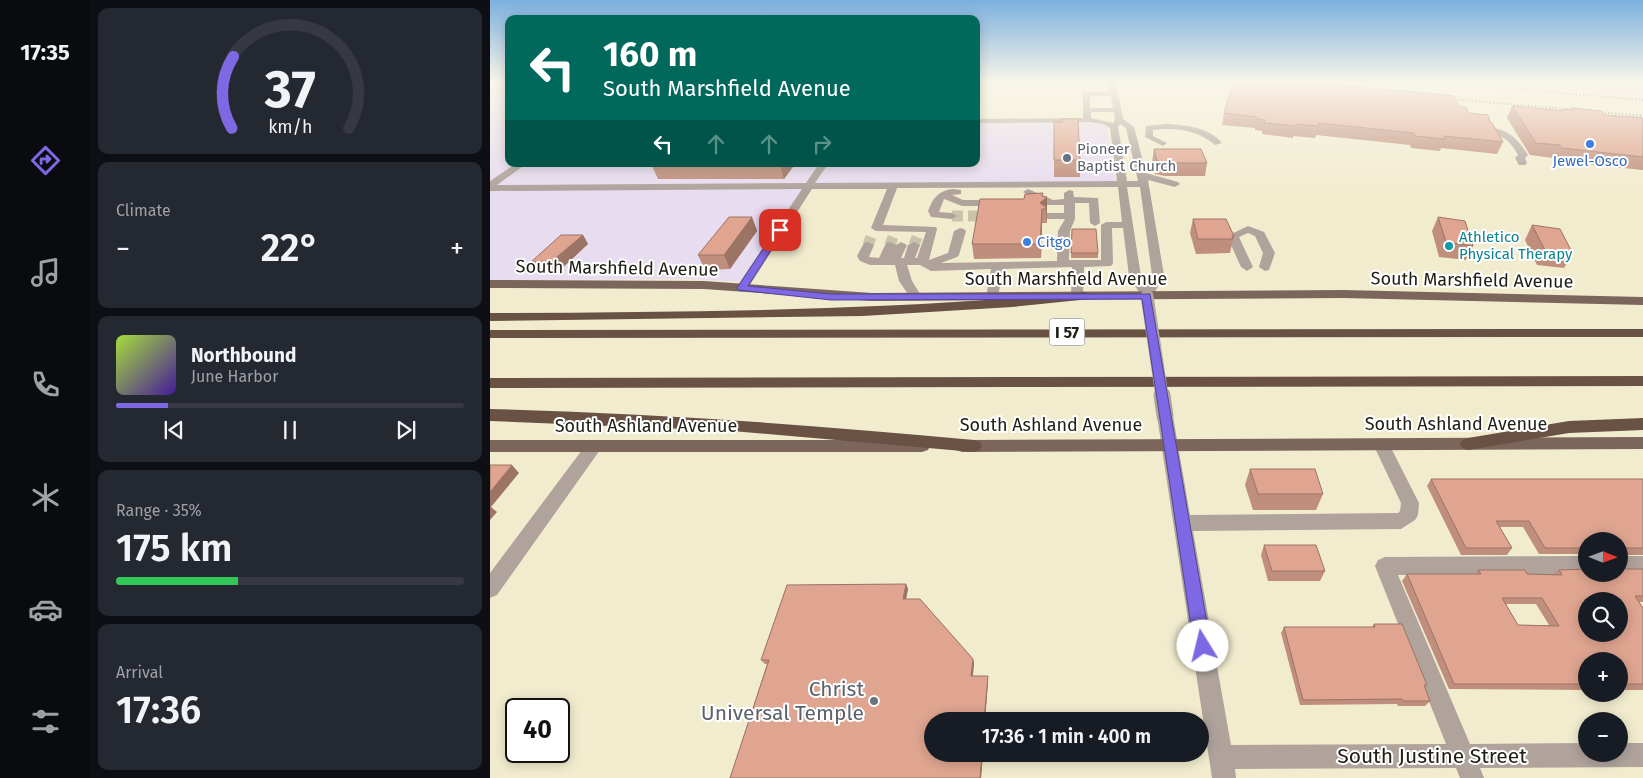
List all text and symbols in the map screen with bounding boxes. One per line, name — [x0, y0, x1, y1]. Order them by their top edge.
text: 160 m — [603, 33, 697, 75]
icon: left — [520, 35, 585, 100]
text: 17:35 — [20, 39, 70, 66]
text: 37 — [263, 58, 316, 121]
text: South Marshfield Avenue — [603, 75, 851, 102]
text: km/h — [268, 116, 312, 138]
icon: left — [649, 130, 677, 158]
icon: ahead — [702, 130, 730, 158]
icon: ahead — [755, 130, 783, 158]
icon: right — [808, 130, 836, 158]
marker: Jewel-Osco — [1584, 138, 1596, 150]
place label: Pioneer Baptist Church — [1077, 140, 1176, 175]
icon: directions — [28, 143, 63, 178]
marker: Pioneer Baptist Church — [1061, 152, 1073, 164]
place label: Jewel-Osco — [1553, 152, 1628, 170]
text: Climate — [116, 201, 171, 220]
pin — [759, 209, 801, 251]
icon: arrive — [766, 216, 794, 244]
text: 22° — [261, 225, 319, 271]
place label: Athletico Physical Therapy — [1459, 228, 1573, 263]
text: − — [116, 232, 130, 265]
text: + — [450, 232, 464, 265]
place label: Citgo — [1037, 233, 1071, 251]
marker: Citgo — [1021, 236, 1033, 248]
marker: Athletico Physical Therapy — [1443, 240, 1455, 252]
icon: music — [28, 255, 63, 290]
street label: South Marshfield Avenue — [515, 255, 719, 281]
street label: South Marshfield Avenue — [1370, 267, 1574, 293]
street label: South Marshfield Avenue — [965, 268, 1167, 290]
road number: I 57 — [1050, 318, 1084, 346]
text: Northbound — [191, 344, 296, 367]
icon: phone — [28, 367, 63, 402]
text: June Harbor — [191, 367, 278, 386]
street label: South Ashland Avenue — [1365, 413, 1547, 435]
street label: South Ashland Avenue — [960, 414, 1142, 436]
street label: South Ashland Avenue — [555, 415, 737, 437]
icon: previous — [160, 416, 188, 444]
icon: pause — [276, 416, 304, 444]
icon: next — [392, 416, 420, 444]
icon: climate — [28, 480, 63, 515]
text: Range · 35% — [116, 501, 202, 520]
text: 175 km — [116, 525, 233, 571]
north arrow — [1578, 532, 1628, 582]
map controls — [1578, 532, 1628, 762]
icon: car — [28, 592, 63, 627]
button: search — [1578, 592, 1628, 642]
position arrow — [1176, 619, 1228, 671]
button: + — [1578, 652, 1628, 702]
text: Arrival — [116, 663, 163, 682]
place label: Christ Universal Temple — [701, 676, 864, 726]
text: 17:36 — [116, 687, 201, 733]
marker: Christ Universal Temple — [868, 695, 880, 707]
speed limit sign: 40 — [505, 698, 570, 763]
icon: filters — [28, 704, 63, 739]
button: − — [1578, 712, 1628, 762]
text: 17:36 · 1 min · 400 m — [982, 725, 1151, 748]
street label: South Justine Street — [1337, 743, 1527, 769]

